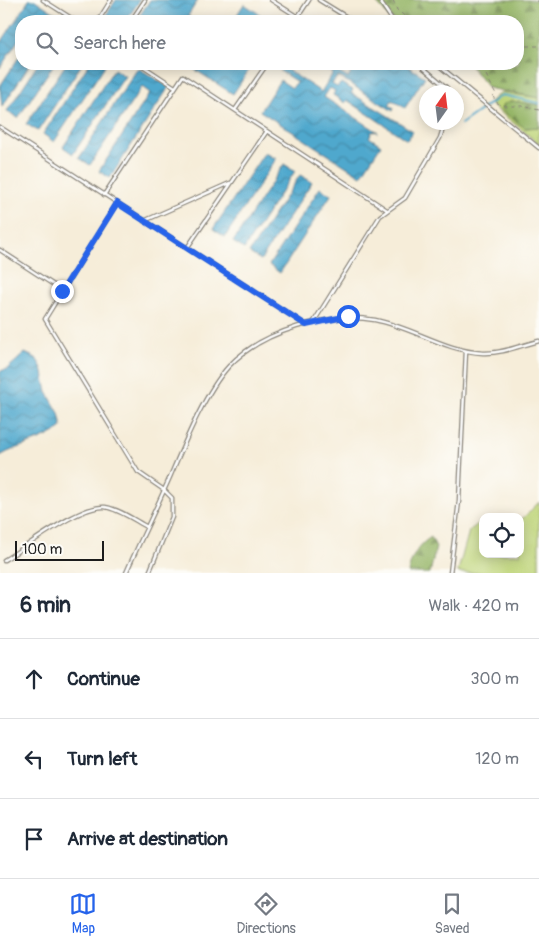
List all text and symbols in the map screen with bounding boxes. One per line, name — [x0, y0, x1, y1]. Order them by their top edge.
search box — [15, 15, 524, 70]
icon: search — [33, 29, 61, 57]
text: Search here — [73, 31, 166, 55]
north arrow — [419, 85, 464, 130]
route end — [51, 280, 74, 303]
route start — [337, 305, 360, 328]
map controls — [479, 513, 524, 558]
button: locate — [479, 513, 524, 558]
scale bar — [15, 538, 104, 561]
text: 100 m — [22, 541, 62, 558]
text: 6 min — [20, 592, 71, 619]
text: Walk · 420 m — [428, 596, 519, 616]
icon: ahead — [20, 665, 48, 693]
text: Continue — [67, 667, 140, 691]
text: 300 m — [471, 669, 519, 689]
icon: left — [20, 745, 48, 773]
text: Turn left — [67, 747, 137, 771]
text: 120 m — [475, 749, 519, 769]
icon: arrive — [20, 825, 48, 853]
text: Arrive at destination — [67, 827, 228, 851]
tab: Map — [69, 890, 97, 937]
tab: Directions — [236, 890, 296, 937]
tab: Saved — [435, 890, 470, 937]

